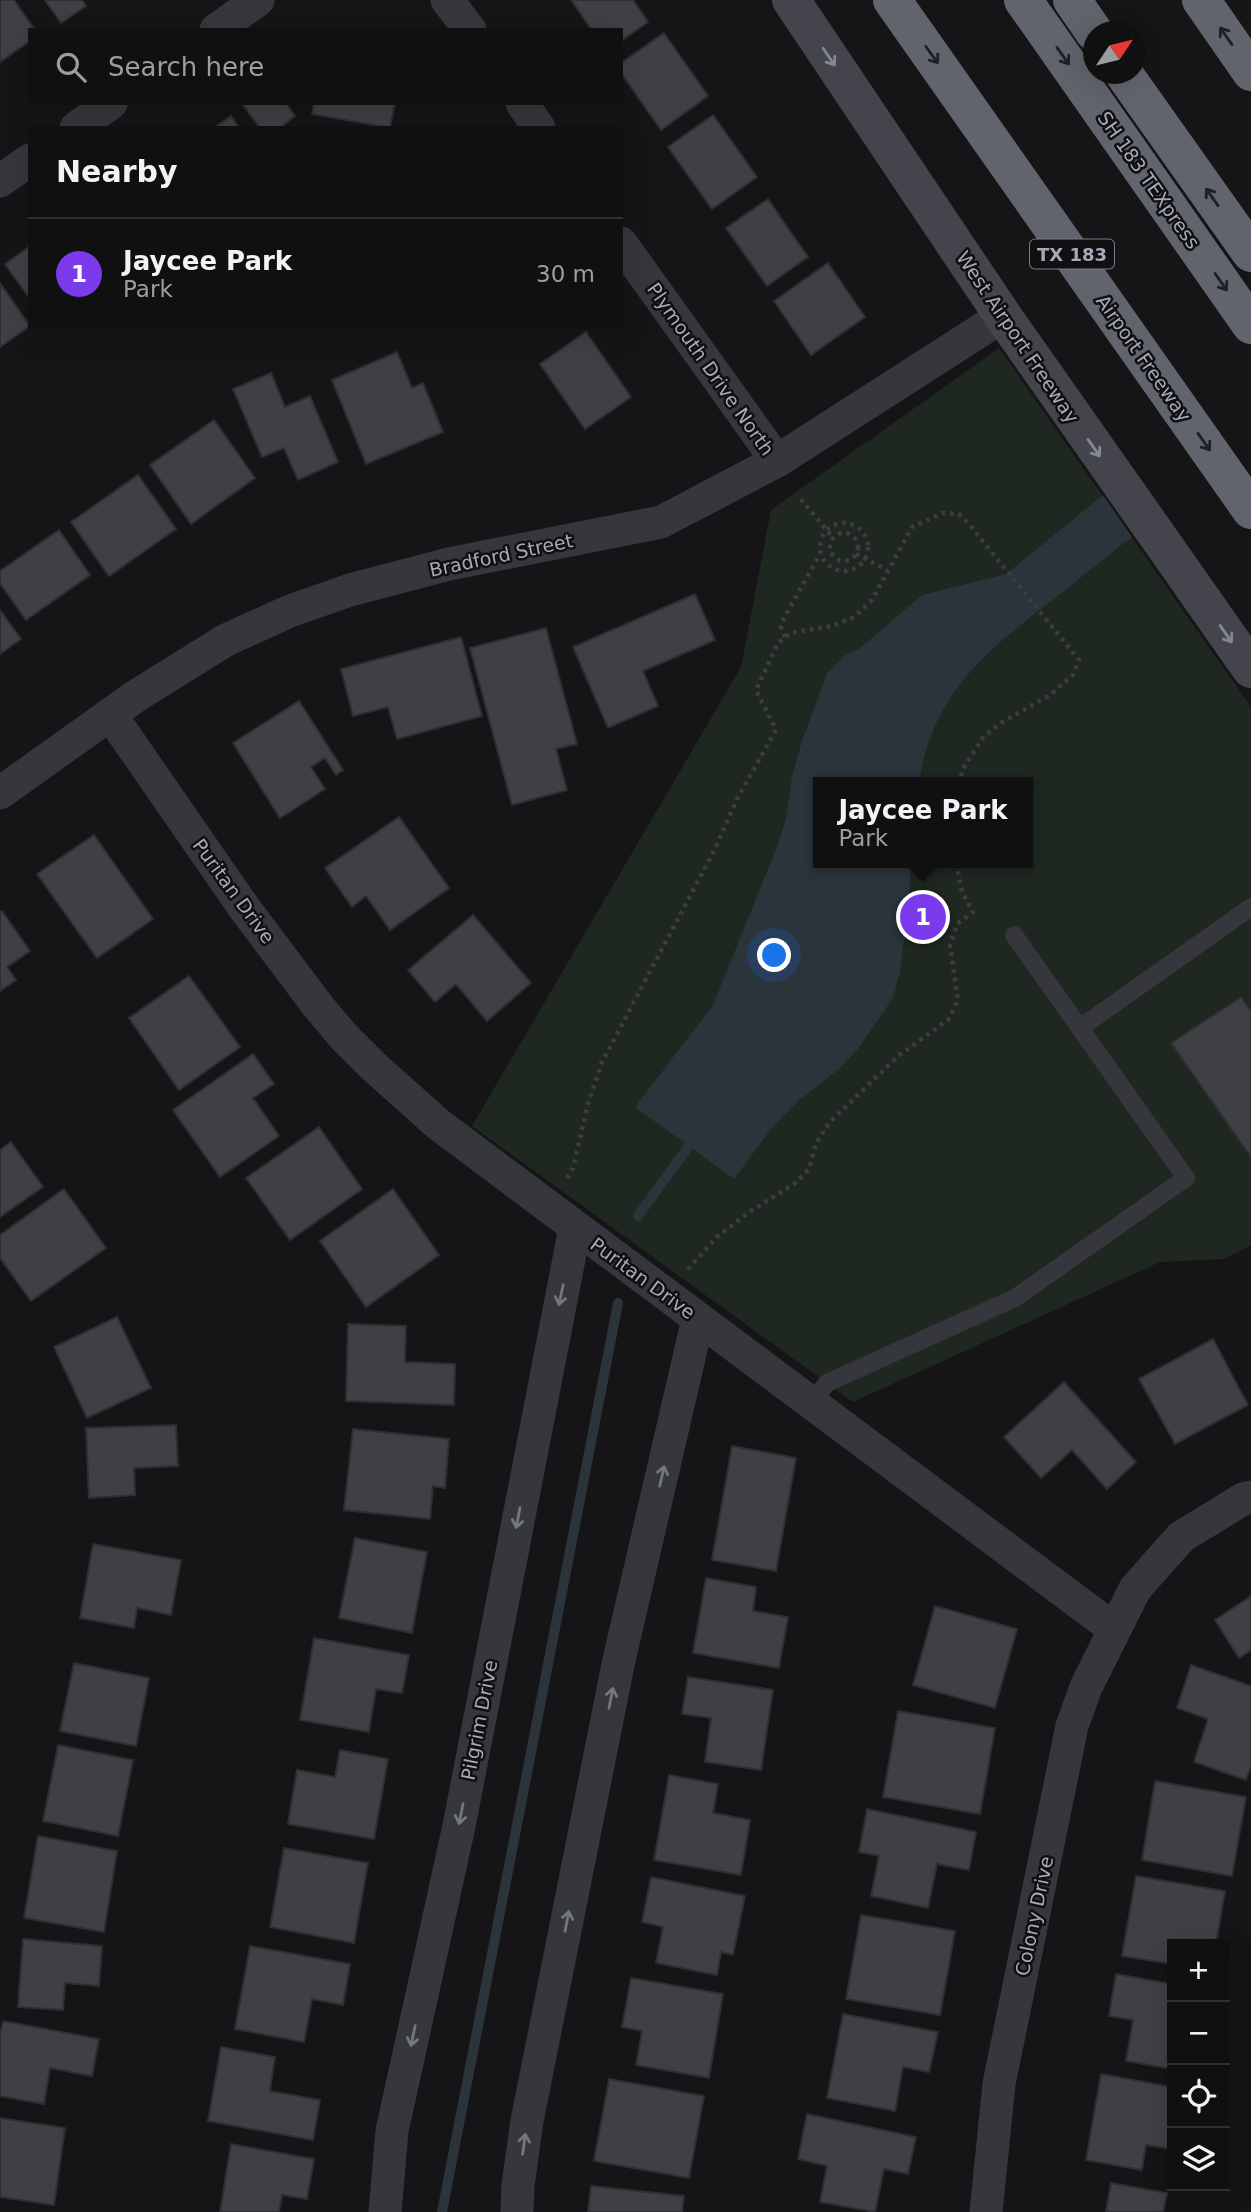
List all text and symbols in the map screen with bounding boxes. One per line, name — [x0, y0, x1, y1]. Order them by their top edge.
north arrow — [1083, 21, 1146, 84]
one-way arrow — [1219, 27, 1233, 46]
search box — [28, 28, 623, 105]
one-way arrow — [925, 45, 939, 64]
one-way arrow — [1056, 46, 1070, 65]
one-way arrow — [822, 47, 836, 66]
icon: search — [52, 48, 90, 86]
text: Search here — [108, 52, 264, 82]
street label: SH 183 TEXpress — [1093, 107, 1205, 253]
text: Nearby — [56, 154, 178, 189]
one-way arrow — [1204, 188, 1219, 207]
road number: TX 183 — [1030, 240, 1114, 268]
text: Jaycee Park — [123, 246, 292, 276]
street label: West Airport Freeway — [952, 247, 1084, 427]
text: 1 — [71, 261, 87, 287]
text: 30 m — [536, 261, 595, 287]
one-way arrow — [1214, 272, 1228, 291]
text: Park — [123, 276, 173, 302]
street label: Plymouth Drive North — [643, 279, 779, 459]
street label: Airport Freeway — [1092, 290, 1196, 426]
one-way arrow — [1197, 432, 1211, 451]
one-way arrow — [1087, 438, 1101, 457]
street label: Bradford Street — [427, 529, 575, 581]
one-way arrow — [1219, 624, 1233, 643]
popup — [813, 777, 1033, 868]
text: Jaycee Park — [838, 795, 1008, 825]
text: Park — [838, 825, 888, 851]
street label: Puritan Drive — [189, 834, 279, 948]
pin: 1 — [900, 891, 946, 943]
your location — [757, 938, 791, 972]
street label: Puritan Drive — [586, 1233, 700, 1323]
one-way arrow — [554, 1283, 568, 1306]
one-way arrow — [656, 1465, 669, 1488]
one-way arrow — [510, 1506, 524, 1529]
street label: Pilgrim Drive — [457, 1658, 501, 1782]
one-way arrow — [605, 1687, 619, 1710]
one-way arrow — [454, 1802, 467, 1825]
street label: Colony Drive — [1011, 1854, 1057, 1978]
one-way arrow — [561, 1910, 575, 1933]
map controls — [1167, 1939, 1230, 2191]
button: + — [1167, 1939, 1230, 2002]
button: − — [1167, 2002, 1230, 2065]
one-way arrow — [405, 2024, 419, 2047]
button: locate — [1167, 2065, 1230, 2128]
button: layers — [1167, 2128, 1230, 2191]
one-way arrow — [518, 2133, 531, 2156]

